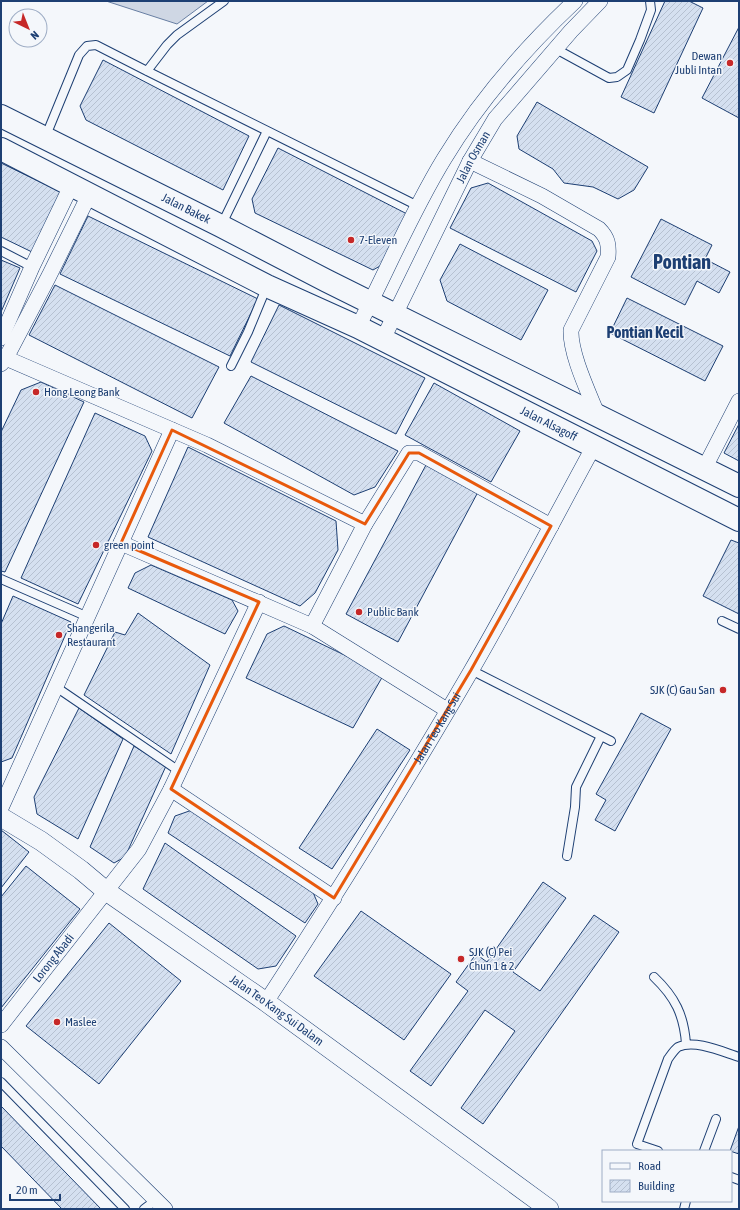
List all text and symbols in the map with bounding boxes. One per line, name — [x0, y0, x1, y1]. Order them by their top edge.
north arrow — [8, 8, 48, 48]
text: N — [28, 29, 41, 42]
place label: Dewan Jubli Intan — [675, 49, 722, 77]
marker: Dewan Jubli Intan — [725, 58, 735, 68]
street label: Jalan Osman — [453, 129, 493, 185]
street label: Jalan Bakek — [159, 191, 214, 227]
place label: 7-Eleven — [359, 233, 397, 247]
marker: 7-Eleven — [346, 235, 356, 245]
district label: Pontian — [653, 250, 711, 273]
district label: Pontian Kecil — [606, 323, 684, 341]
place label: Hong Leong Bank — [44, 385, 121, 399]
marker: Hong Leong Bank — [31, 387, 41, 397]
street label: Jalan Alsagoff — [518, 404, 580, 444]
place label: green point — [104, 538, 155, 552]
marker: green point — [91, 540, 101, 550]
place label: Public Bank — [367, 605, 419, 619]
marker: Public Bank — [354, 607, 364, 617]
place label: Shangerila Restaurant — [67, 621, 116, 649]
marker: Shangerila Restaurant — [54, 630, 64, 640]
place label: SJK (C) Gau San — [650, 683, 715, 697]
marker: SJK (C) Gau San — [718, 685, 728, 695]
street label: Jalan Teo Kang Sui — [411, 690, 464, 766]
street label: Lorong Abadi — [30, 931, 77, 985]
place label: SJK (C) Pei Chun 1 & 2 — [469, 945, 514, 973]
marker: SJK (C) Pei Chun 1 & 2 — [456, 954, 466, 964]
street label: Jalan Teo Kang Sui Dalam — [227, 972, 326, 1049]
place label: Maslee — [65, 1015, 97, 1029]
marker: Maslee — [52, 1017, 62, 1027]
legend — [602, 1150, 732, 1202]
text: Road — [638, 1159, 661, 1173]
scale bar — [10, 1176, 60, 1202]
text: Building — [638, 1179, 676, 1193]
text: 20 m — [16, 1183, 38, 1197]

